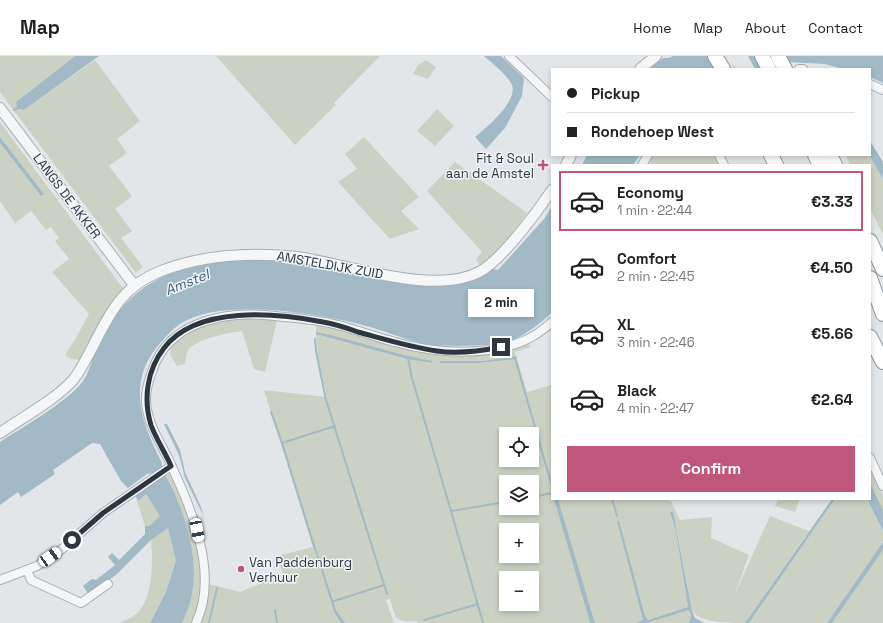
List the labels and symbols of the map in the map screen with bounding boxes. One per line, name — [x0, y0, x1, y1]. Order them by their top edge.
street label: LANGS DE AKKER — [29, 150, 105, 242]
place label: Fit & Soul aan de Amstel — [446, 150, 534, 182]
marker: Fit & Soul aan de Amstel — [537, 159, 549, 171]
street label: AMSTELDIJK ZUID — [275, 247, 385, 283]
water label: Amstel — [162, 264, 213, 299]
callout: 2 min — [468, 289, 534, 317]
route end — [492, 338, 510, 356]
car — [189, 517, 205, 543]
route start — [63, 531, 81, 549]
car — [37, 545, 63, 569]
place label: Van Paddenburg Verhuur — [249, 554, 352, 586]
marker: Van Paddenburg Verhuur — [236, 564, 246, 574]

